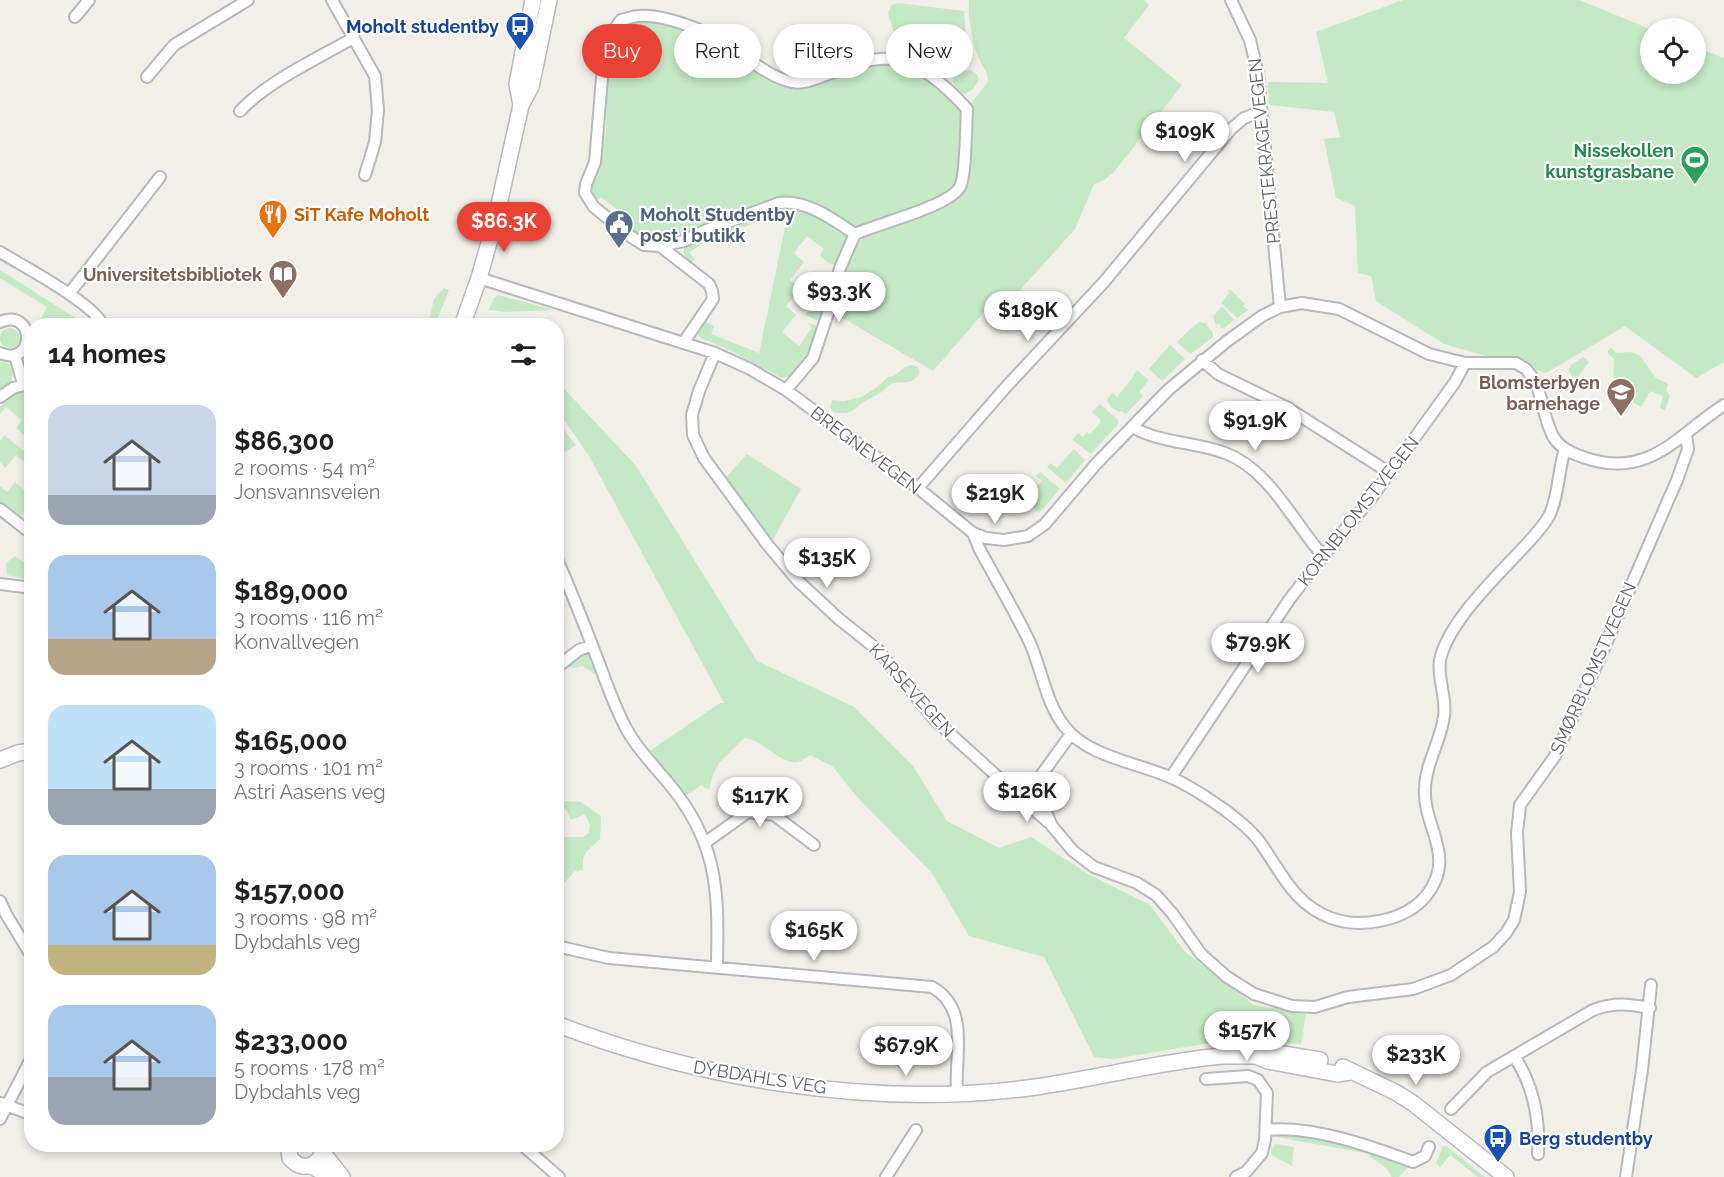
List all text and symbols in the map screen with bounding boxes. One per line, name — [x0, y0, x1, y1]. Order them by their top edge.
bus stop icon: Moholt studentby — [504, 10, 536, 52]
place label: Moholt studentby — [346, 16, 499, 37]
map controls — [1640, 18, 1706, 84]
button: locate — [1640, 18, 1706, 84]
chip: Buy — [582, 24, 662, 78]
chip: Rent — [674, 24, 761, 78]
chip: Filters — [773, 24, 874, 78]
chip: New — [886, 24, 973, 78]
street label: PRESTEKRAGEVEGEN — [1244, 57, 1284, 245]
pin: $109K — [1143, 112, 1227, 163]
text: $109K — [1155, 119, 1215, 143]
place label: Nissekollen kunstgrasbane — [1545, 140, 1674, 182]
sports icon: Nissekollen kunstgrasbane — [1679, 144, 1711, 186]
restaurant icon: SiT Kafe Moholt — [257, 198, 289, 240]
pin: $86.3K — [455, 202, 553, 253]
place label: SiT Kafe Moholt — [294, 204, 429, 225]
place label: Moholt Studentby post i butikk — [640, 204, 795, 246]
public building icon: Moholt Studentby post i butikk — [603, 208, 635, 250]
text: $86.3K — [471, 209, 537, 233]
library icon: Universitetsbibliotek — [267, 258, 299, 300]
place label: Universitetsbibliotek — [83, 264, 263, 285]
pin: $93.3K — [790, 272, 888, 323]
text: $93.3K — [807, 279, 871, 303]
pin: $189K — [986, 291, 1070, 342]
text: $189K — [998, 298, 1058, 322]
icon: filters — [507, 338, 540, 371]
text: 14 homes — [48, 339, 166, 369]
place label: Blomsterbyen barnehage — [1479, 372, 1600, 414]
school or university icon: Blomsterbyen barnehage — [1605, 376, 1637, 418]
pin: $91.9K — [1206, 401, 1304, 452]
street label: BREGNEVEGEN — [807, 402, 925, 498]
text: $91.9K — [1223, 408, 1287, 432]
text: $86,300 — [234, 426, 334, 456]
icon: home — [96, 429, 168, 501]
street label: KORNBLOMSTVEGEN — [1293, 432, 1423, 590]
text: 2 rooms · 54 m² — [234, 456, 375, 480]
pin: $219K — [953, 474, 1037, 525]
text: Jonsvannsveien — [234, 480, 380, 504]
text: $219K — [966, 481, 1025, 505]
pin: $135K — [785, 538, 869, 589]
text: $135K — [798, 545, 856, 569]
text: $189,000 — [234, 576, 348, 606]
icon: home — [96, 579, 168, 651]
street label: SMØRBLOMSTVEGEN — [1546, 579, 1640, 757]
text: 3 rooms · 116 m² — [234, 606, 383, 630]
pin: $79.9K — [1209, 623, 1307, 674]
text: Konvallvegen — [234, 630, 359, 654]
text: $79.9K — [1225, 630, 1291, 654]
street label: KARSEVEGEN — [865, 639, 959, 741]
text: $165,000 — [234, 726, 347, 756]
icon: home — [96, 729, 168, 801]
text: 3 rooms · 101 m² — [234, 756, 383, 780]
pin: $126K — [985, 772, 1069, 823]
pin: $117K — [718, 777, 802, 828]
text: $126K — [997, 779, 1057, 803]
text: Astri Aasens veg — [234, 780, 386, 804]
text: $117K — [731, 784, 789, 808]
text: $157,000 — [234, 876, 345, 906]
icon: home — [96, 879, 168, 951]
text: 3 rooms · 98 m² — [234, 906, 377, 930]
pin: $165K — [772, 911, 856, 962]
text: $165K — [784, 918, 844, 942]
text: Dybdahls veg — [234, 930, 361, 954]
pin: $157K — [1205, 1011, 1289, 1062]
text: $157K — [1218, 1018, 1276, 1042]
text: $233,000 — [234, 1026, 348, 1056]
pin: $67.9K — [857, 1026, 955, 1077]
icon: home — [96, 1029, 168, 1101]
text: $67.9K — [874, 1033, 938, 1057]
pin: $233K — [1374, 1035, 1458, 1086]
text: $233K — [1386, 1042, 1446, 1066]
text: 5 rooms · 178 m² — [234, 1056, 385, 1080]
street label: DYBDAHLS VEG — [692, 1056, 828, 1098]
text: Dybdahls veg — [234, 1080, 361, 1104]
bus stop icon: Berg studentby — [1482, 1122, 1514, 1164]
place label: Berg studentby — [1519, 1128, 1653, 1149]

